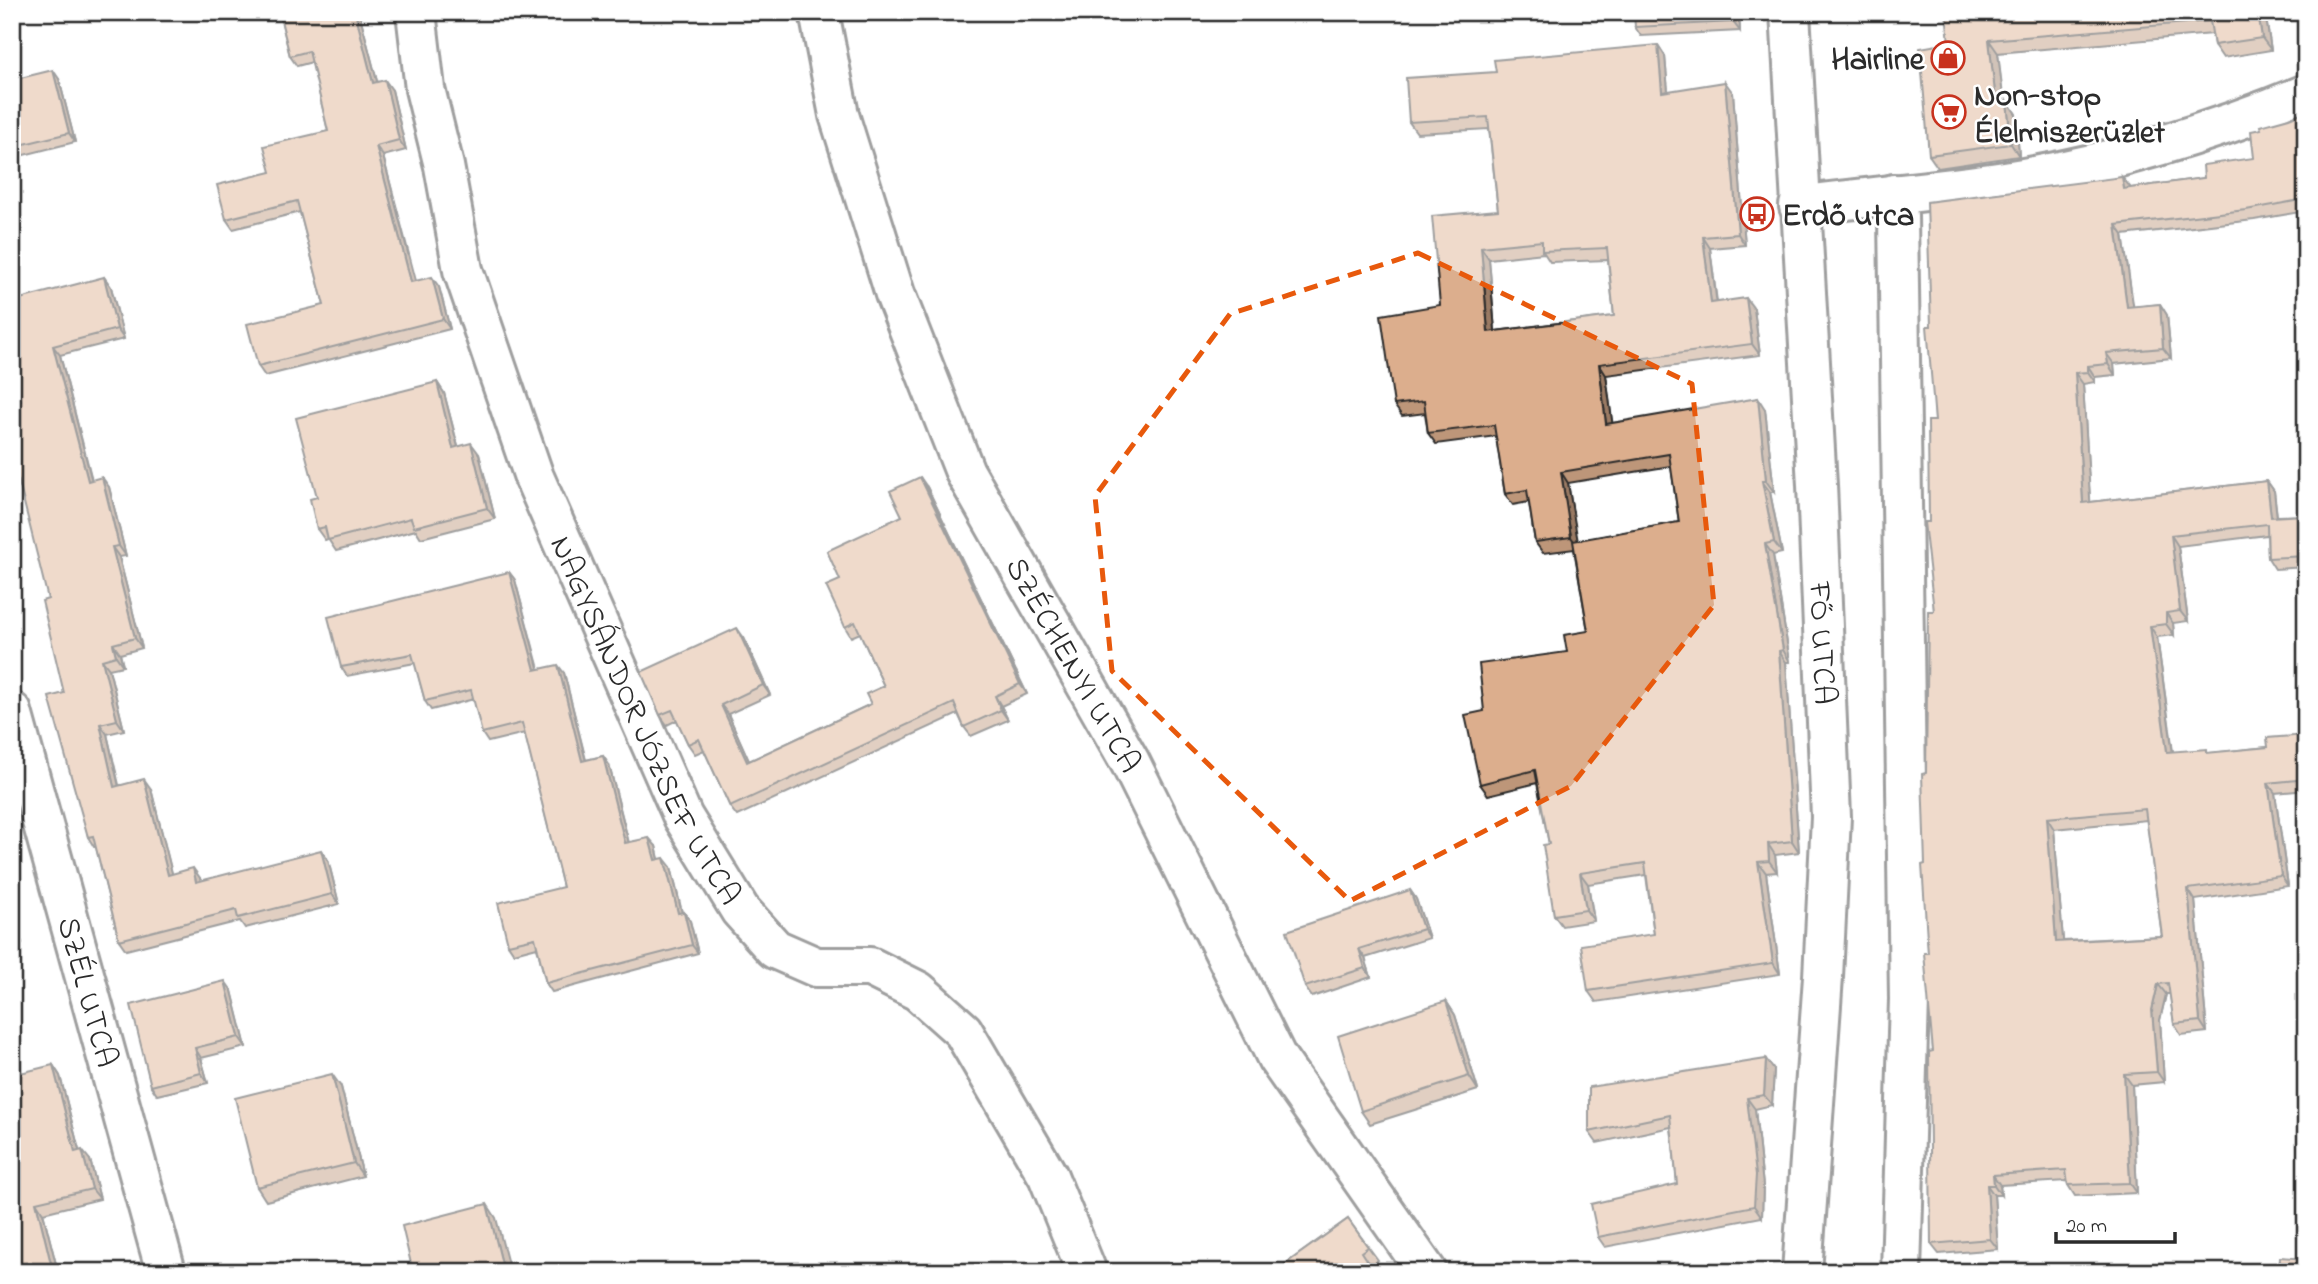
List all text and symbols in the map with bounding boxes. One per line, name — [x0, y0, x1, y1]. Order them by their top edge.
place label: Hairline — [1831, 38, 1926, 85]
shop icon: Hairline — [1929, 39, 1967, 77]
place label: Non-stop Élelmiszerüzlet — [1974, 74, 2165, 158]
supermarket icon: Non-stop Élelmiszerüzlet — [1930, 93, 1968, 131]
place label: Erdő utca — [1782, 194, 1914, 241]
bus stop icon: Erdő utca — [1738, 195, 1776, 233]
street label: NAGYSÁNDOR JÓZSEF UTCA — [536, 529, 752, 915]
street label: SZÉCHENYI UTCA — [991, 549, 1151, 783]
street label: FŐ UTCA — [1794, 580, 1846, 706]
street label: SZÉL UTCA — [42, 912, 129, 1073]
scale bar — [2056, 1200, 2174, 1244]
text: 20 m — [2066, 1212, 2107, 1242]

